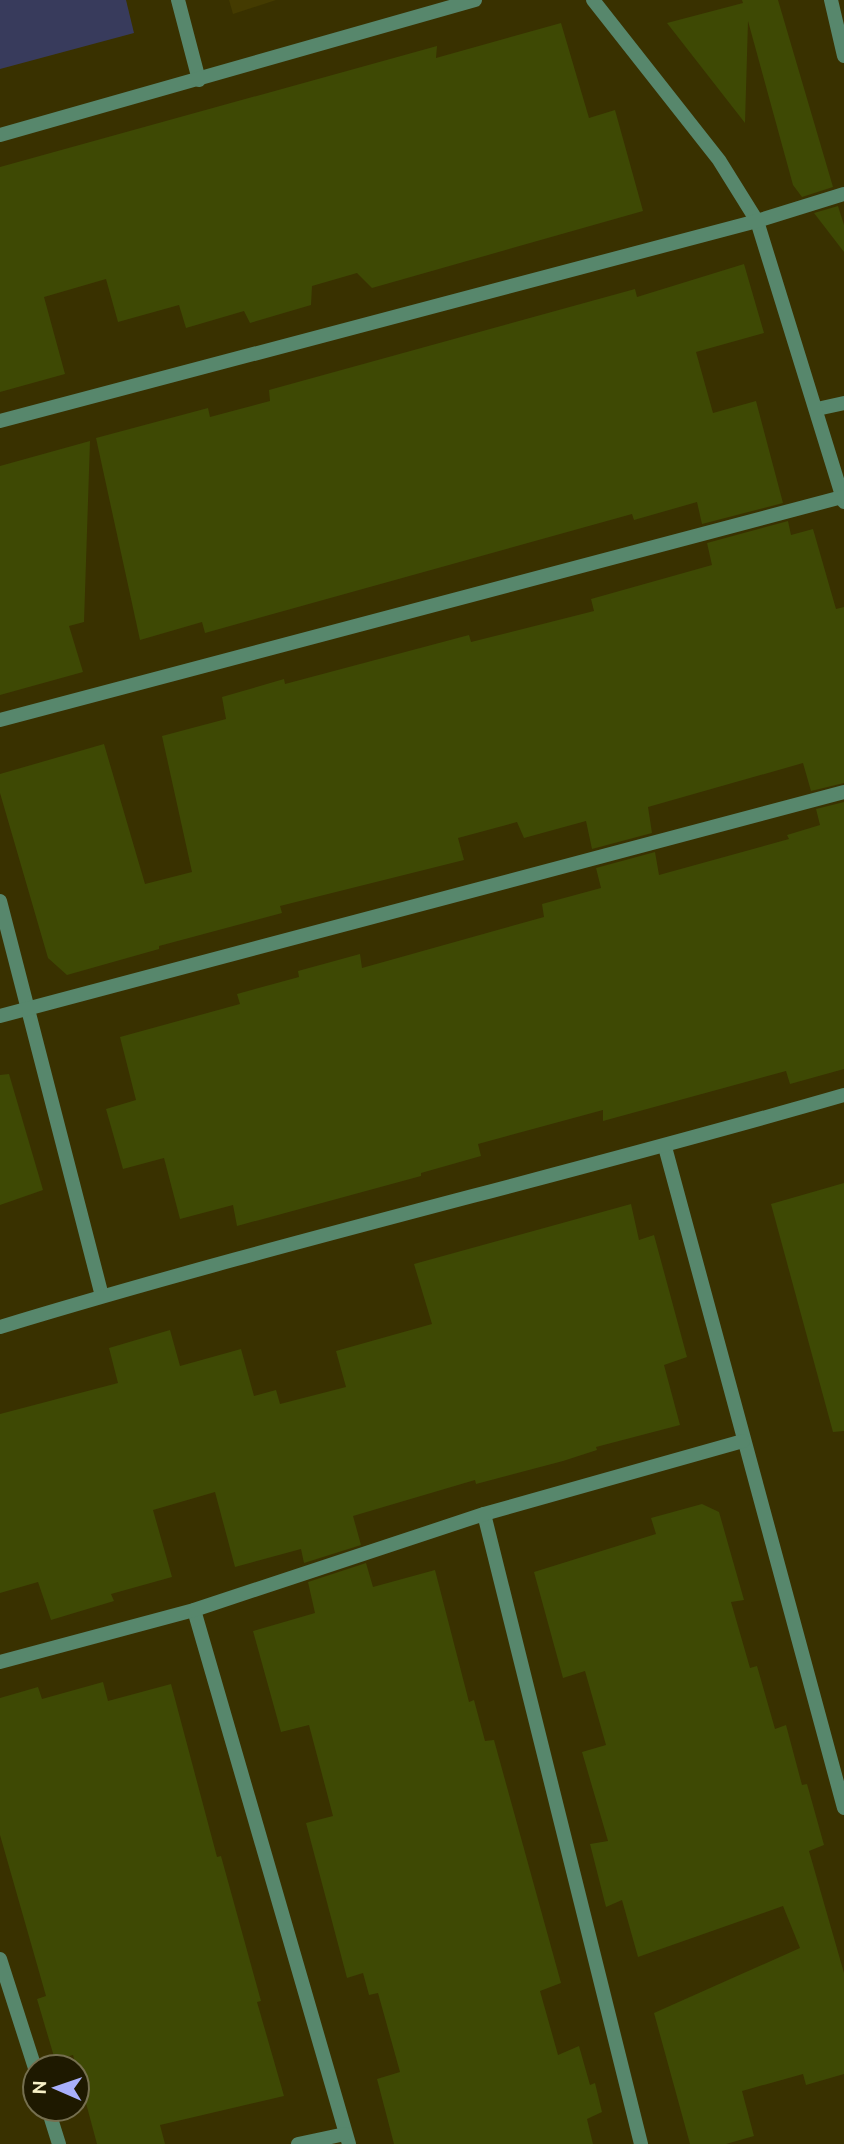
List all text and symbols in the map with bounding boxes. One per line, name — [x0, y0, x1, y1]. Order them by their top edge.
north arrow — [21, 2053, 91, 2123]
text: N — [28, 2080, 50, 2095]

